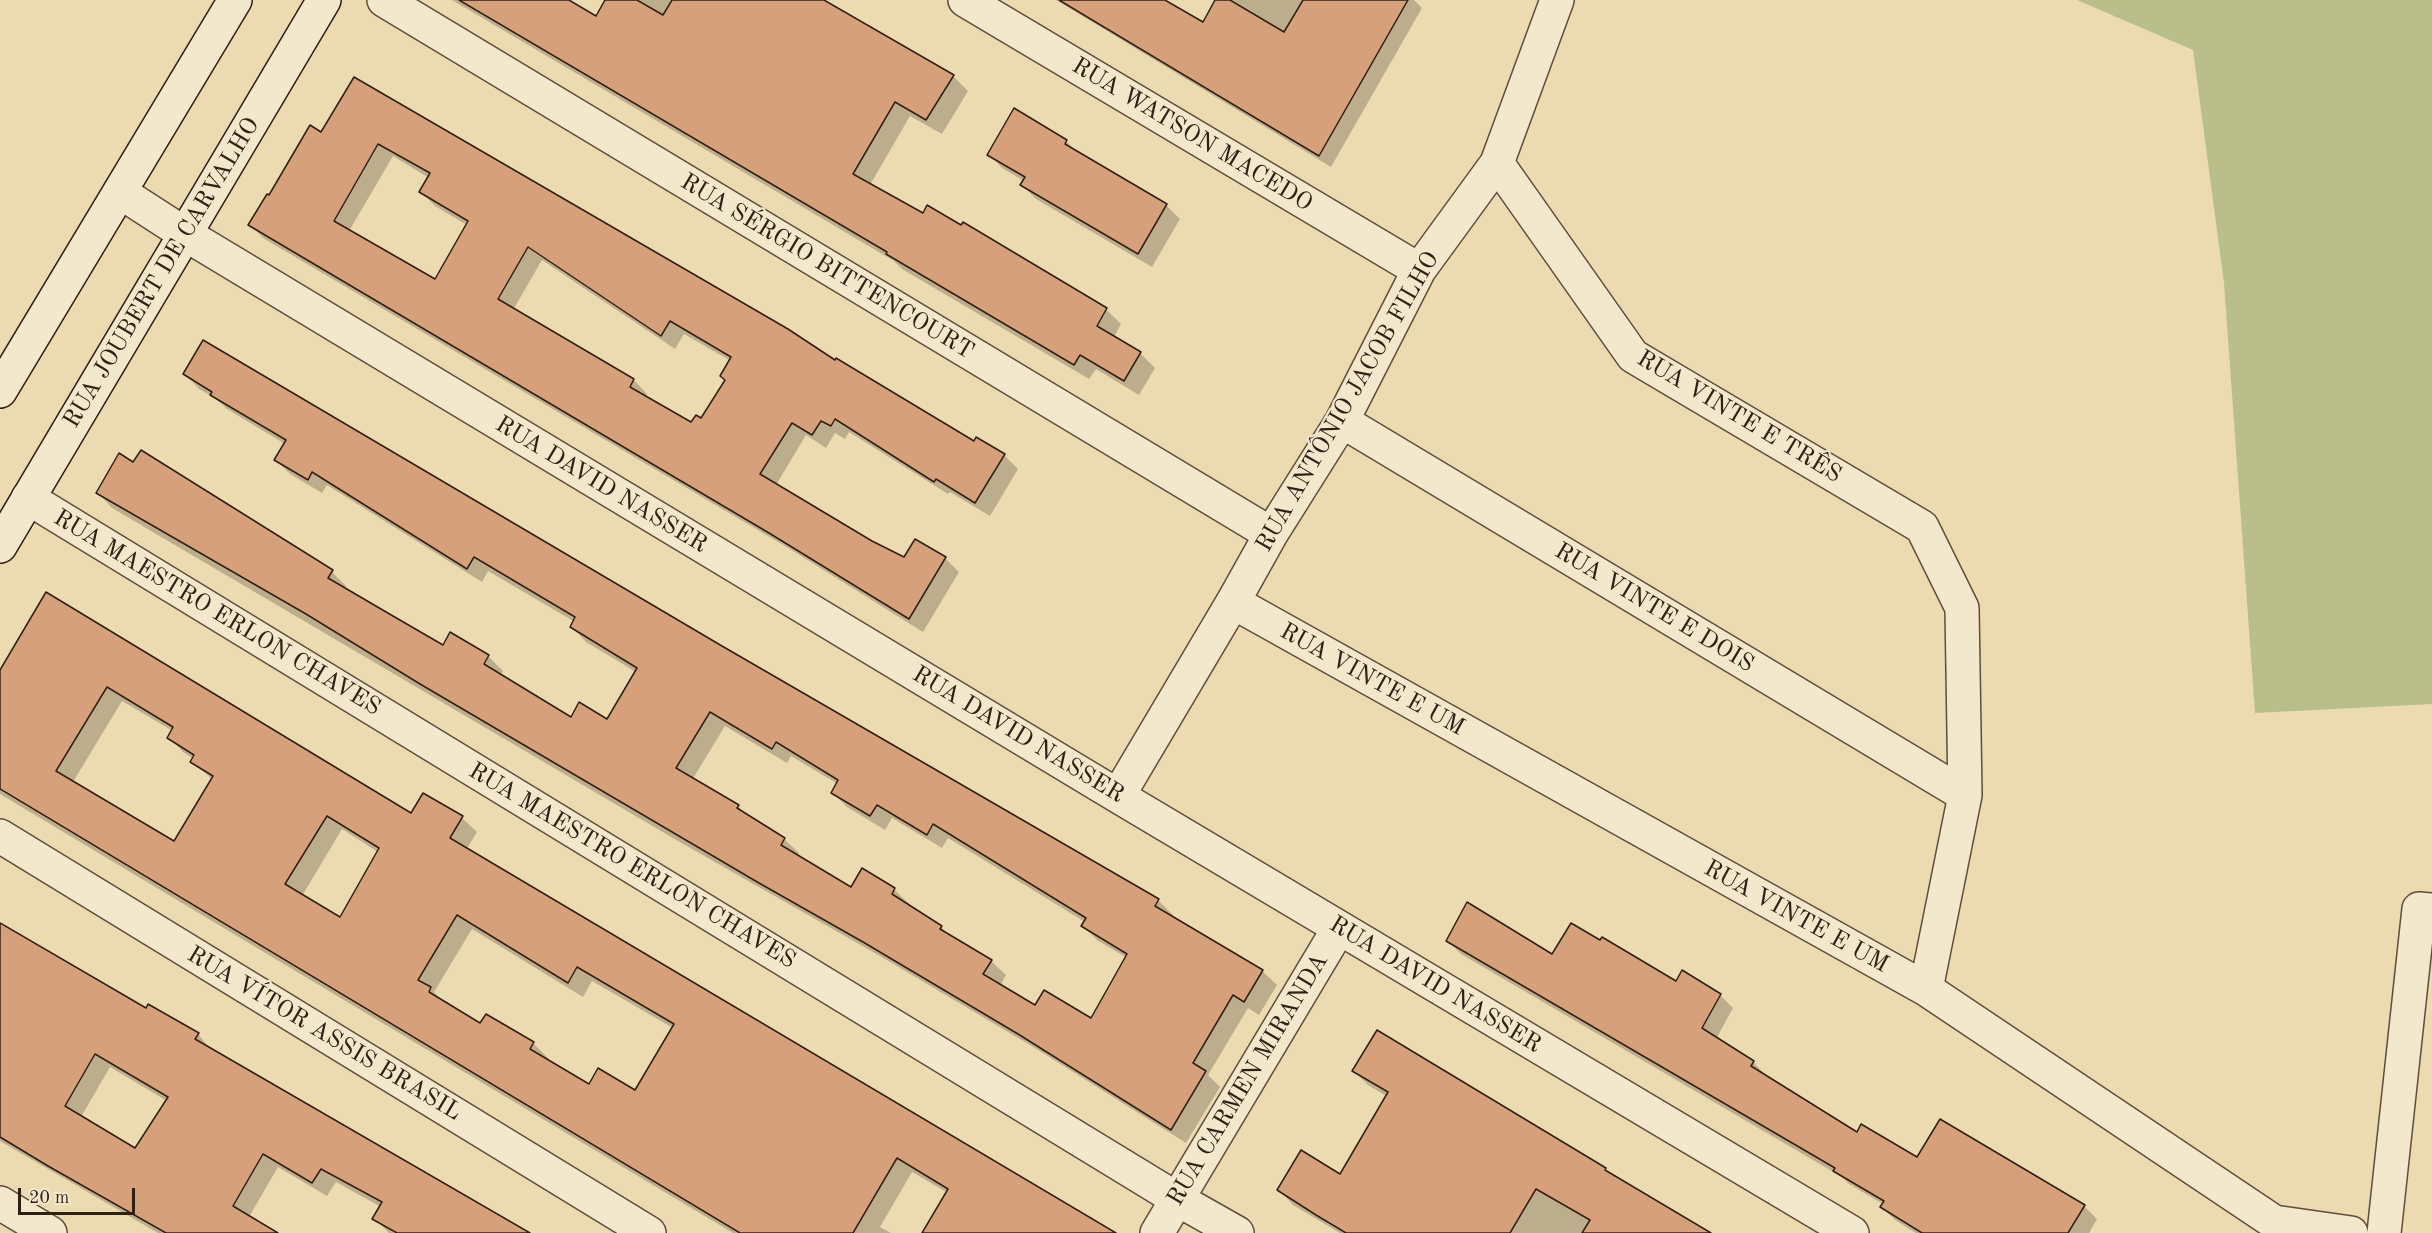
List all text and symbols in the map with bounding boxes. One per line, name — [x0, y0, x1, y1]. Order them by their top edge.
street label: RUA WATSON MACEDO — [1066, 52, 1318, 218]
street label: RUA JOUBERT DE CARVALHO — [58, 112, 266, 434]
street label: RUA SÉRGIO BITTENCOURT — [675, 168, 979, 366]
street label: RUA ANTÔNIO JACOB FILHO — [1250, 247, 1446, 557]
street label: RUA VINTE E TRÊS — [1631, 344, 1847, 490]
street label: RUA DAVID NASSER — [490, 410, 712, 560]
street label: RUA MAESTRO ERLON CHAVES — [48, 504, 386, 722]
street label: RUA VINTE E DOIS — [1549, 537, 1759, 679]
street label: RUA VINTE E UM — [1275, 617, 1469, 743]
street label: RUA DAVID NASSER — [907, 660, 1129, 810]
street label: RUA MAESTRO ERLON CHAVES — [463, 757, 801, 975]
street label: RUA VINTE E UM — [1699, 854, 1893, 980]
street label: RUA DAVID NASSER — [1324, 910, 1546, 1060]
street label: RUA VÍTOR ASSIS BRASIL — [181, 940, 467, 1128]
street label: RUA CARMEN MIRANDA — [1161, 949, 1335, 1211]
scale bar — [21, 1176, 138, 1214]
text: 20 m — [29, 1189, 69, 1207]

